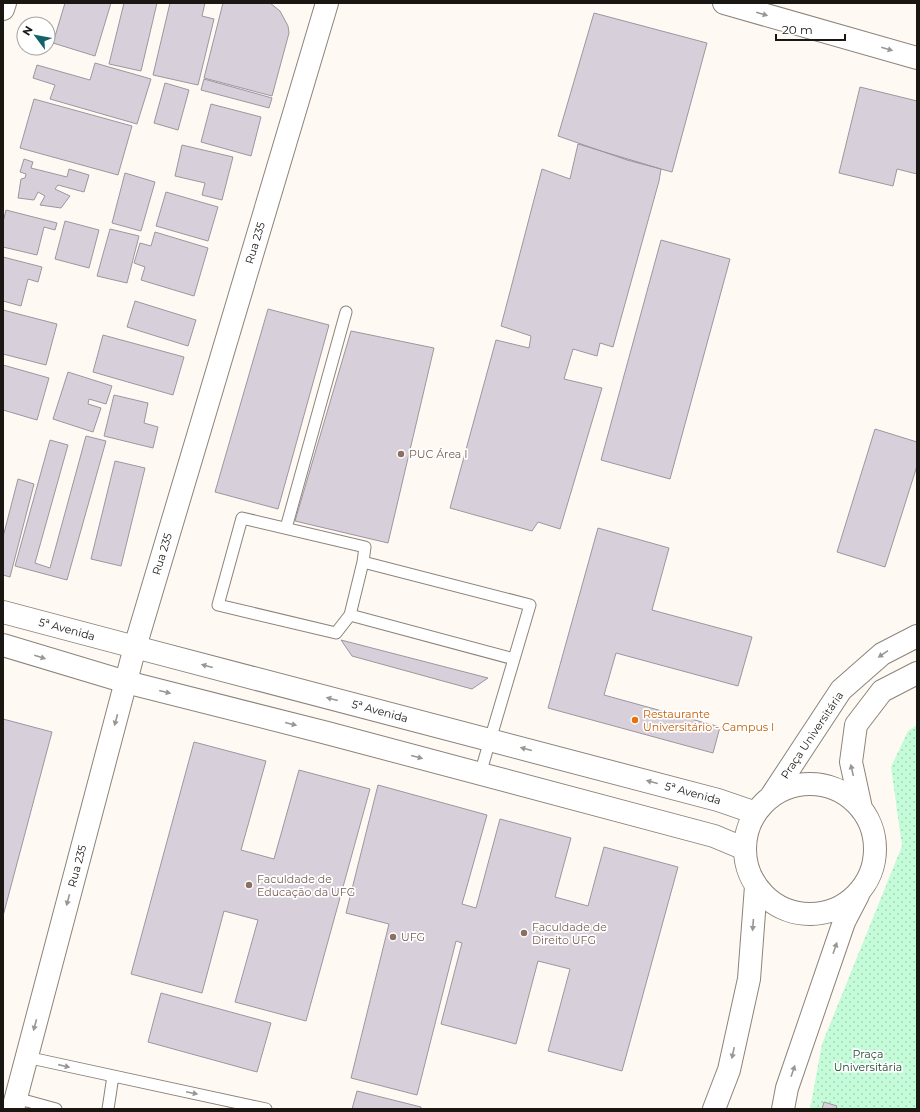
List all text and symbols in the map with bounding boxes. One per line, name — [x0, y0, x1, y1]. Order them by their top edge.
one-way arrow — [756, 11, 768, 17]
north arrow — [16, 16, 56, 56]
scale bar — [776, 16, 845, 42]
text: 20 m — [782, 22, 813, 37]
text: N — [19, 23, 36, 38]
one-way arrow — [881, 46, 893, 52]
street label: Rua 235 — [242, 220, 268, 266]
place label: PUC Área I — [409, 447, 468, 461]
marker: PUC Área I — [396, 449, 406, 459]
street label: Rua 235 — [149, 531, 175, 577]
street label: 5ª Avenida — [37, 615, 97, 643]
one-way arrow — [877, 651, 889, 658]
one-way arrow — [35, 654, 47, 660]
one-way arrow — [200, 663, 212, 669]
one-way arrow — [160, 689, 172, 695]
street label: Praça Universitária — [778, 689, 846, 781]
one-way arrow — [326, 695, 339, 701]
street label: 5ª Avenida — [350, 697, 410, 725]
place label: Restaurante Universitário - Campus I — [643, 707, 774, 734]
one-way arrow — [112, 714, 118, 726]
marker: Restaurante Universitário - Campus I — [630, 715, 640, 725]
one-way arrow — [286, 721, 298, 727]
one-way arrow — [520, 746, 532, 752]
one-way arrow — [411, 754, 423, 760]
one-way arrow — [849, 764, 855, 776]
one-way arrow — [645, 779, 657, 785]
street label: 5ª Avenida — [663, 779, 723, 807]
street label: Rua 235 — [65, 843, 89, 889]
place label: Faculdade de Educação da UFG — [257, 872, 355, 899]
marker: Faculdade de Educação da UFG — [244, 880, 254, 890]
one-way arrow — [65, 894, 71, 906]
one-way arrow — [750, 919, 757, 931]
place label: Faculdade de Direito UFG — [532, 920, 607, 947]
marker: Faculdade de Direito UFG — [519, 928, 529, 938]
place label: UFG — [401, 930, 425, 944]
marker: UFG — [388, 932, 398, 942]
one-way arrow — [832, 942, 838, 954]
one-way arrow — [32, 1019, 38, 1031]
one-way arrow — [729, 1047, 735, 1060]
park label: Praça Universitária — [834, 1047, 902, 1074]
one-way arrow — [58, 1063, 71, 1069]
one-way arrow — [790, 1065, 796, 1077]
one-way arrow — [185, 1090, 198, 1096]

